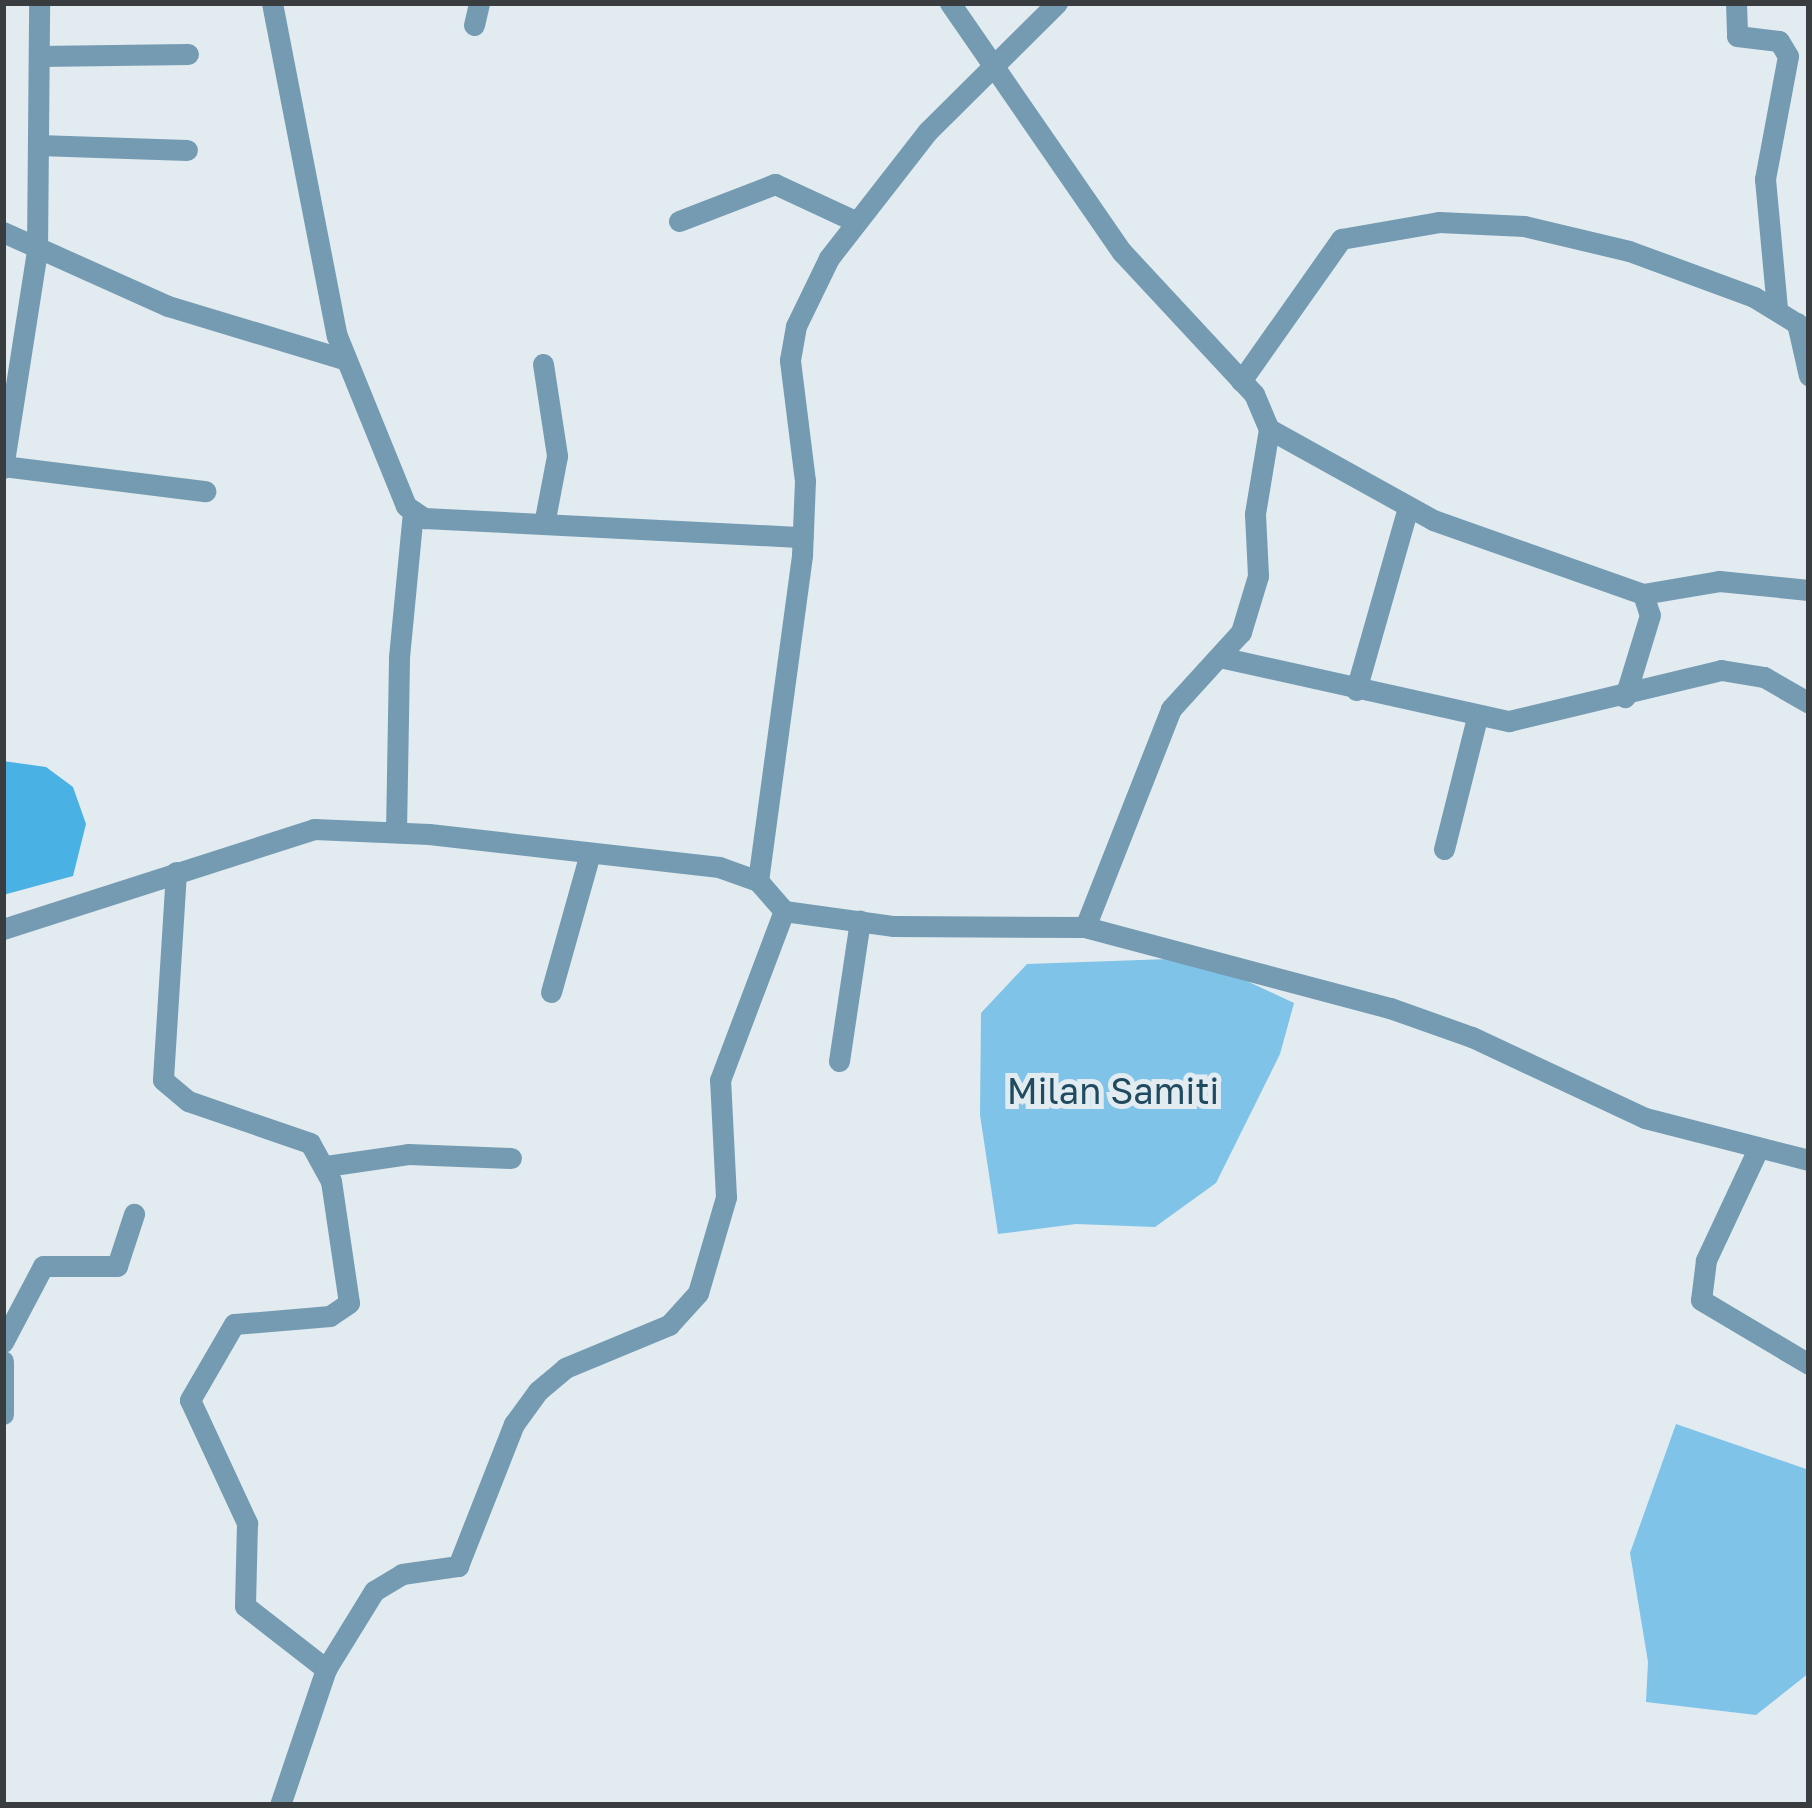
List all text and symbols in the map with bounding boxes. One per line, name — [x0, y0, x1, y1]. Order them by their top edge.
park label: Milan Samiti — [1007, 1069, 1219, 1113]

